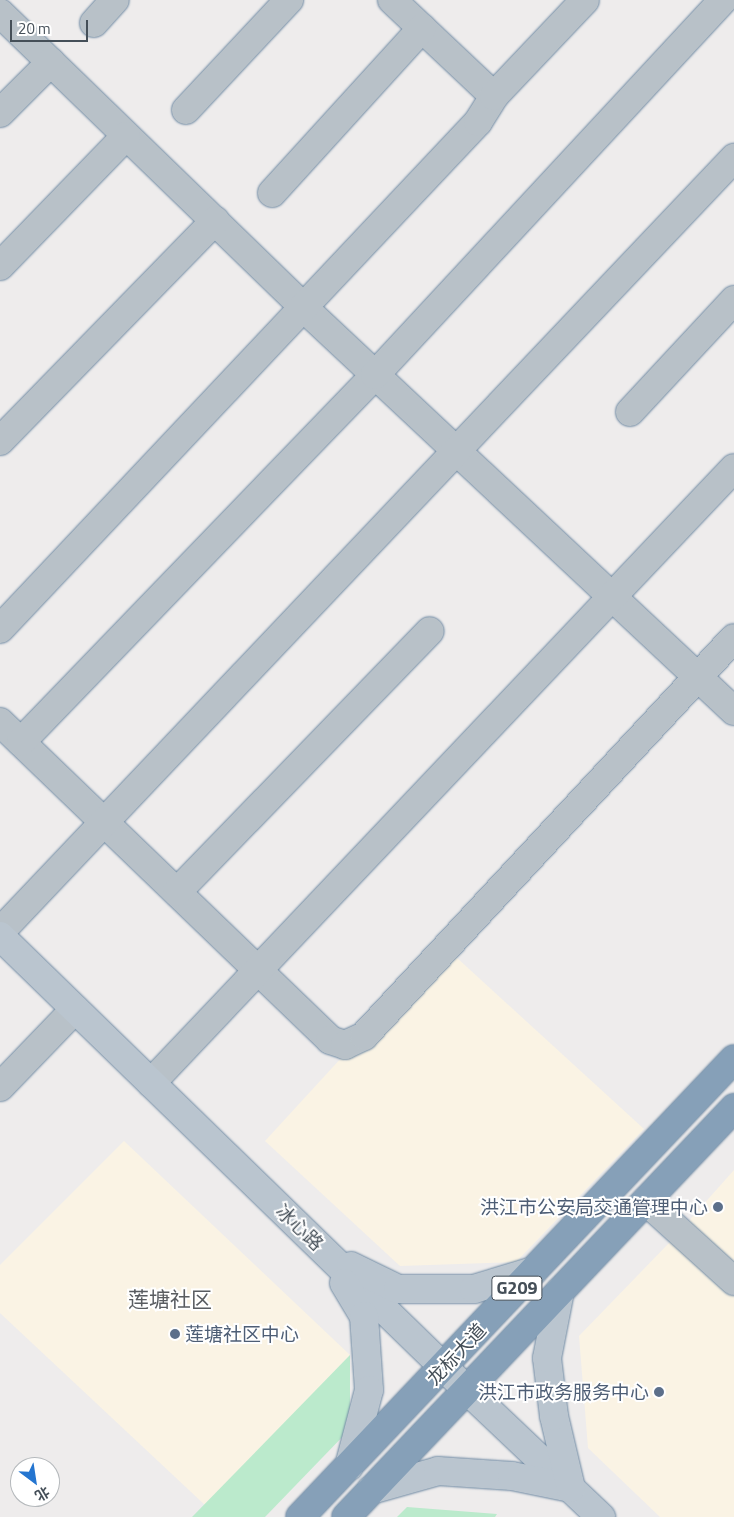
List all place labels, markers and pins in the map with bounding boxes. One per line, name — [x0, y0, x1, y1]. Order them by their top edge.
place label: 洪江市公安局交通管理中心 — [480, 1196, 708, 1218]
marker: 洪江市公安局交通管理中心 — [712, 1201, 724, 1213]
place label: 莲塘社区中心 — [185, 1323, 299, 1345]
marker: 莲塘社区中心 — [169, 1328, 181, 1340]
place label: 洪江市政务服务中心 — [478, 1381, 649, 1403]
marker: 洪江市政务服务中心 — [653, 1386, 665, 1398]

